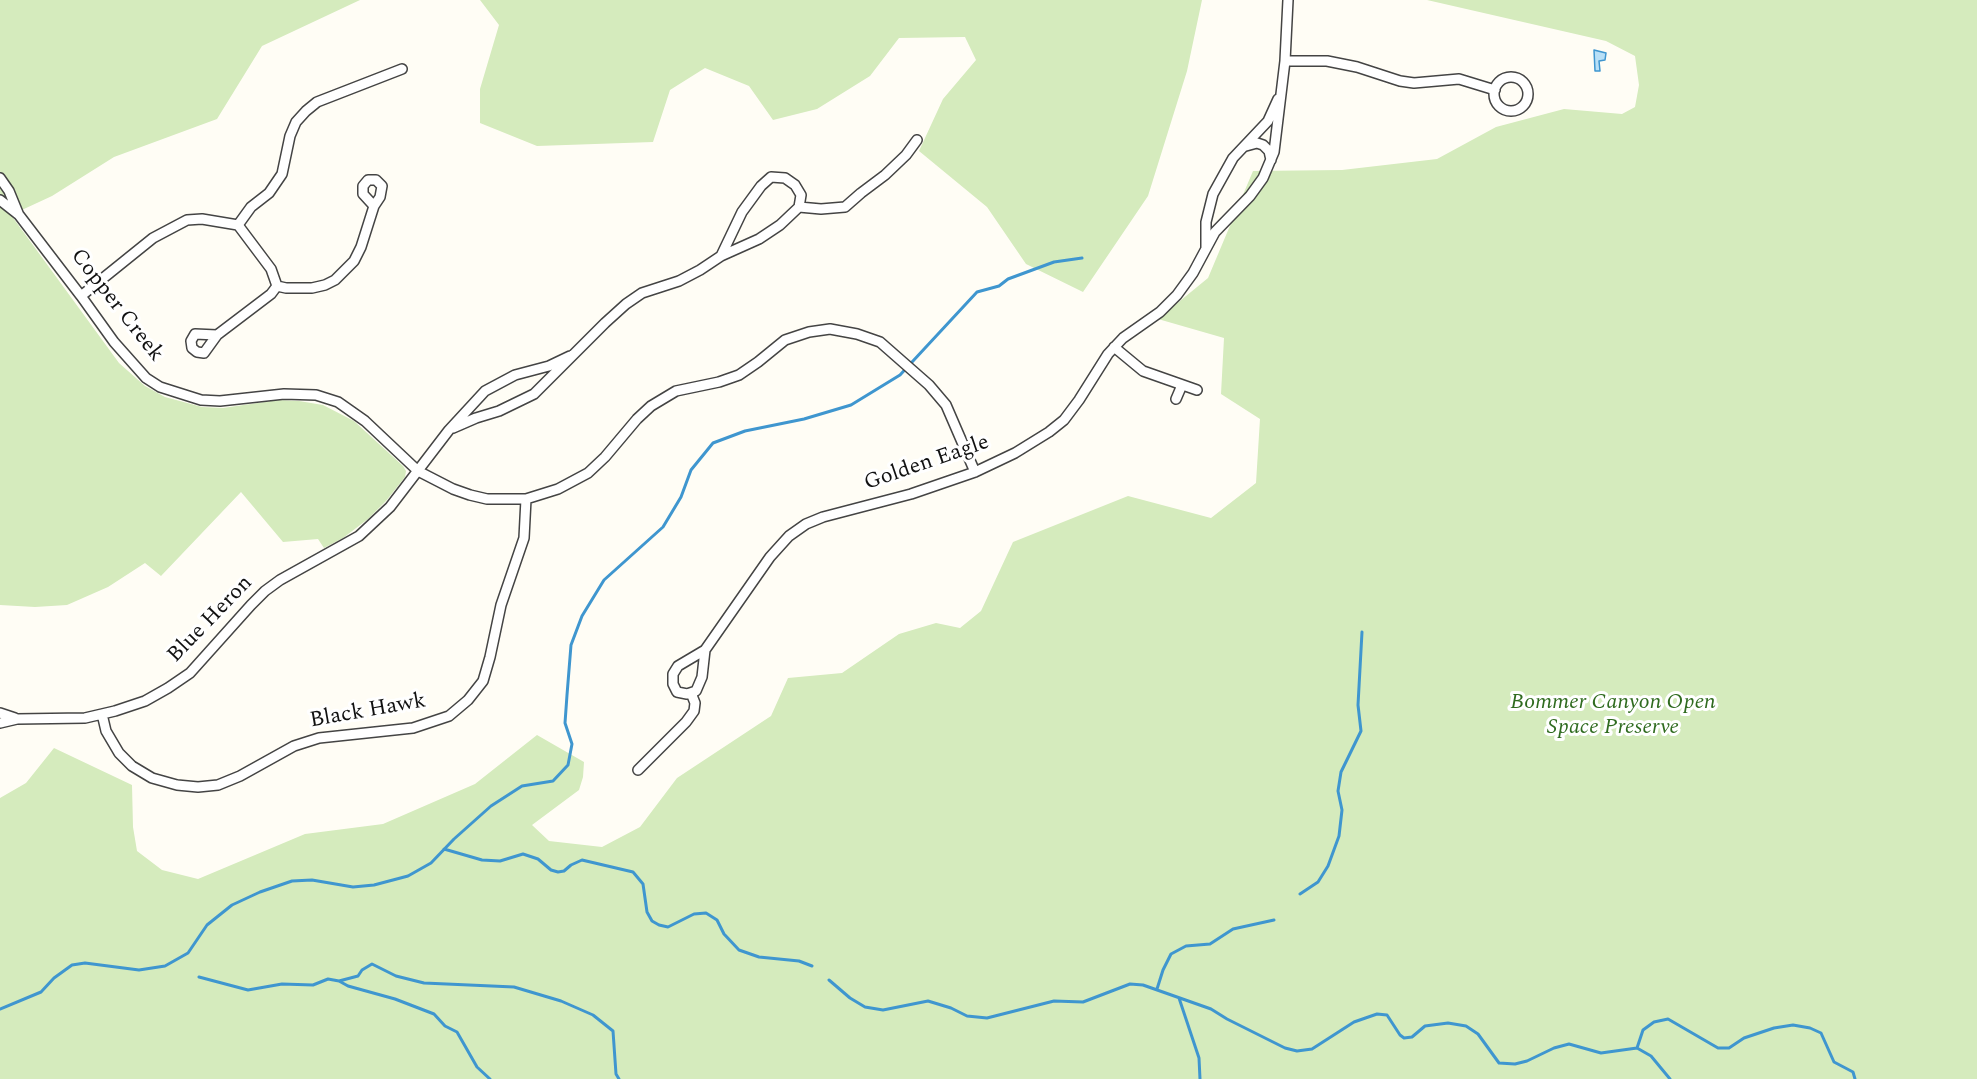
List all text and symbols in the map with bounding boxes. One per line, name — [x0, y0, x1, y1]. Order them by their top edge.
street label: Copper Creek — [64, 244, 168, 368]
street label: Golden Eagle — [861, 430, 993, 498]
street label: Blue Heron — [163, 571, 259, 669]
street label: Black Hawk — [308, 689, 428, 735]
park label: Bommer Canyon Open Space Preserve — [1510, 691, 1716, 742]

